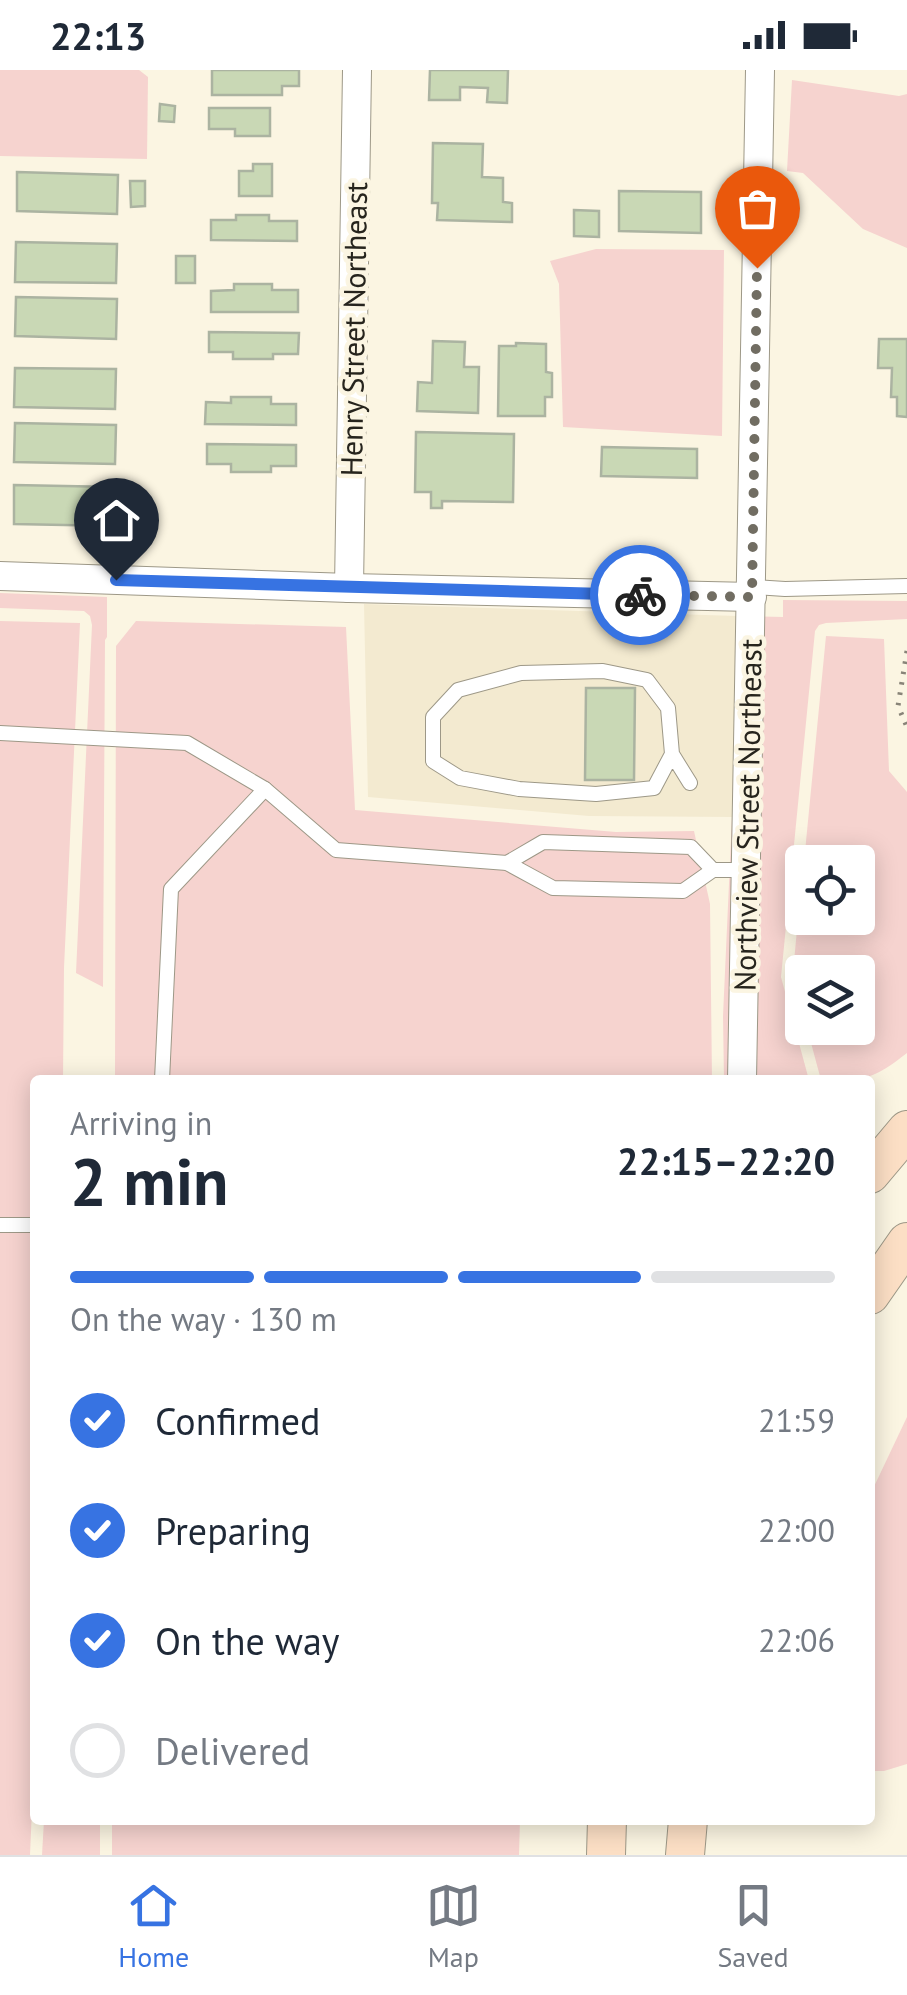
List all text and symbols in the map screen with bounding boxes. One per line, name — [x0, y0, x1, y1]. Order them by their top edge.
text: 22:13 — [50, 11, 146, 60]
pin — [715, 166, 800, 269]
street label: Henry Street Northeast — [331, 181, 375, 477]
icon: bag — [730, 181, 785, 236]
pin — [74, 478, 159, 581]
icon: home — [89, 493, 144, 548]
courier — [590, 545, 690, 645]
icon: bike — [613, 568, 668, 623]
street label: Northview Street Northeast — [724, 639, 770, 991]
map controls — [785, 845, 875, 1045]
button: locate — [785, 845, 875, 935]
button: layers — [785, 955, 875, 1045]
text: Arriving in — [70, 1102, 212, 1144]
text: 22:15–22:20 — [617, 1136, 835, 1185]
text: 2 min — [70, 1139, 229, 1223]
text: On the way · 130 m — [70, 1298, 337, 1340]
icon: check — [70, 1393, 125, 1448]
text: Confirmed — [155, 1396, 321, 1445]
text: 21:59 — [758, 1399, 835, 1441]
icon: check — [70, 1503, 125, 1558]
text: Preparing — [155, 1506, 311, 1555]
text: 22:00 — [758, 1509, 835, 1551]
icon: check — [70, 1613, 125, 1668]
text: On the way — [155, 1616, 340, 1665]
text: 22:06 — [758, 1619, 835, 1661]
text: Delivered — [155, 1726, 310, 1775]
tab: Home — [118, 1878, 189, 1975]
tab: Map — [426, 1878, 481, 1975]
tab: Saved — [717, 1878, 789, 1975]

